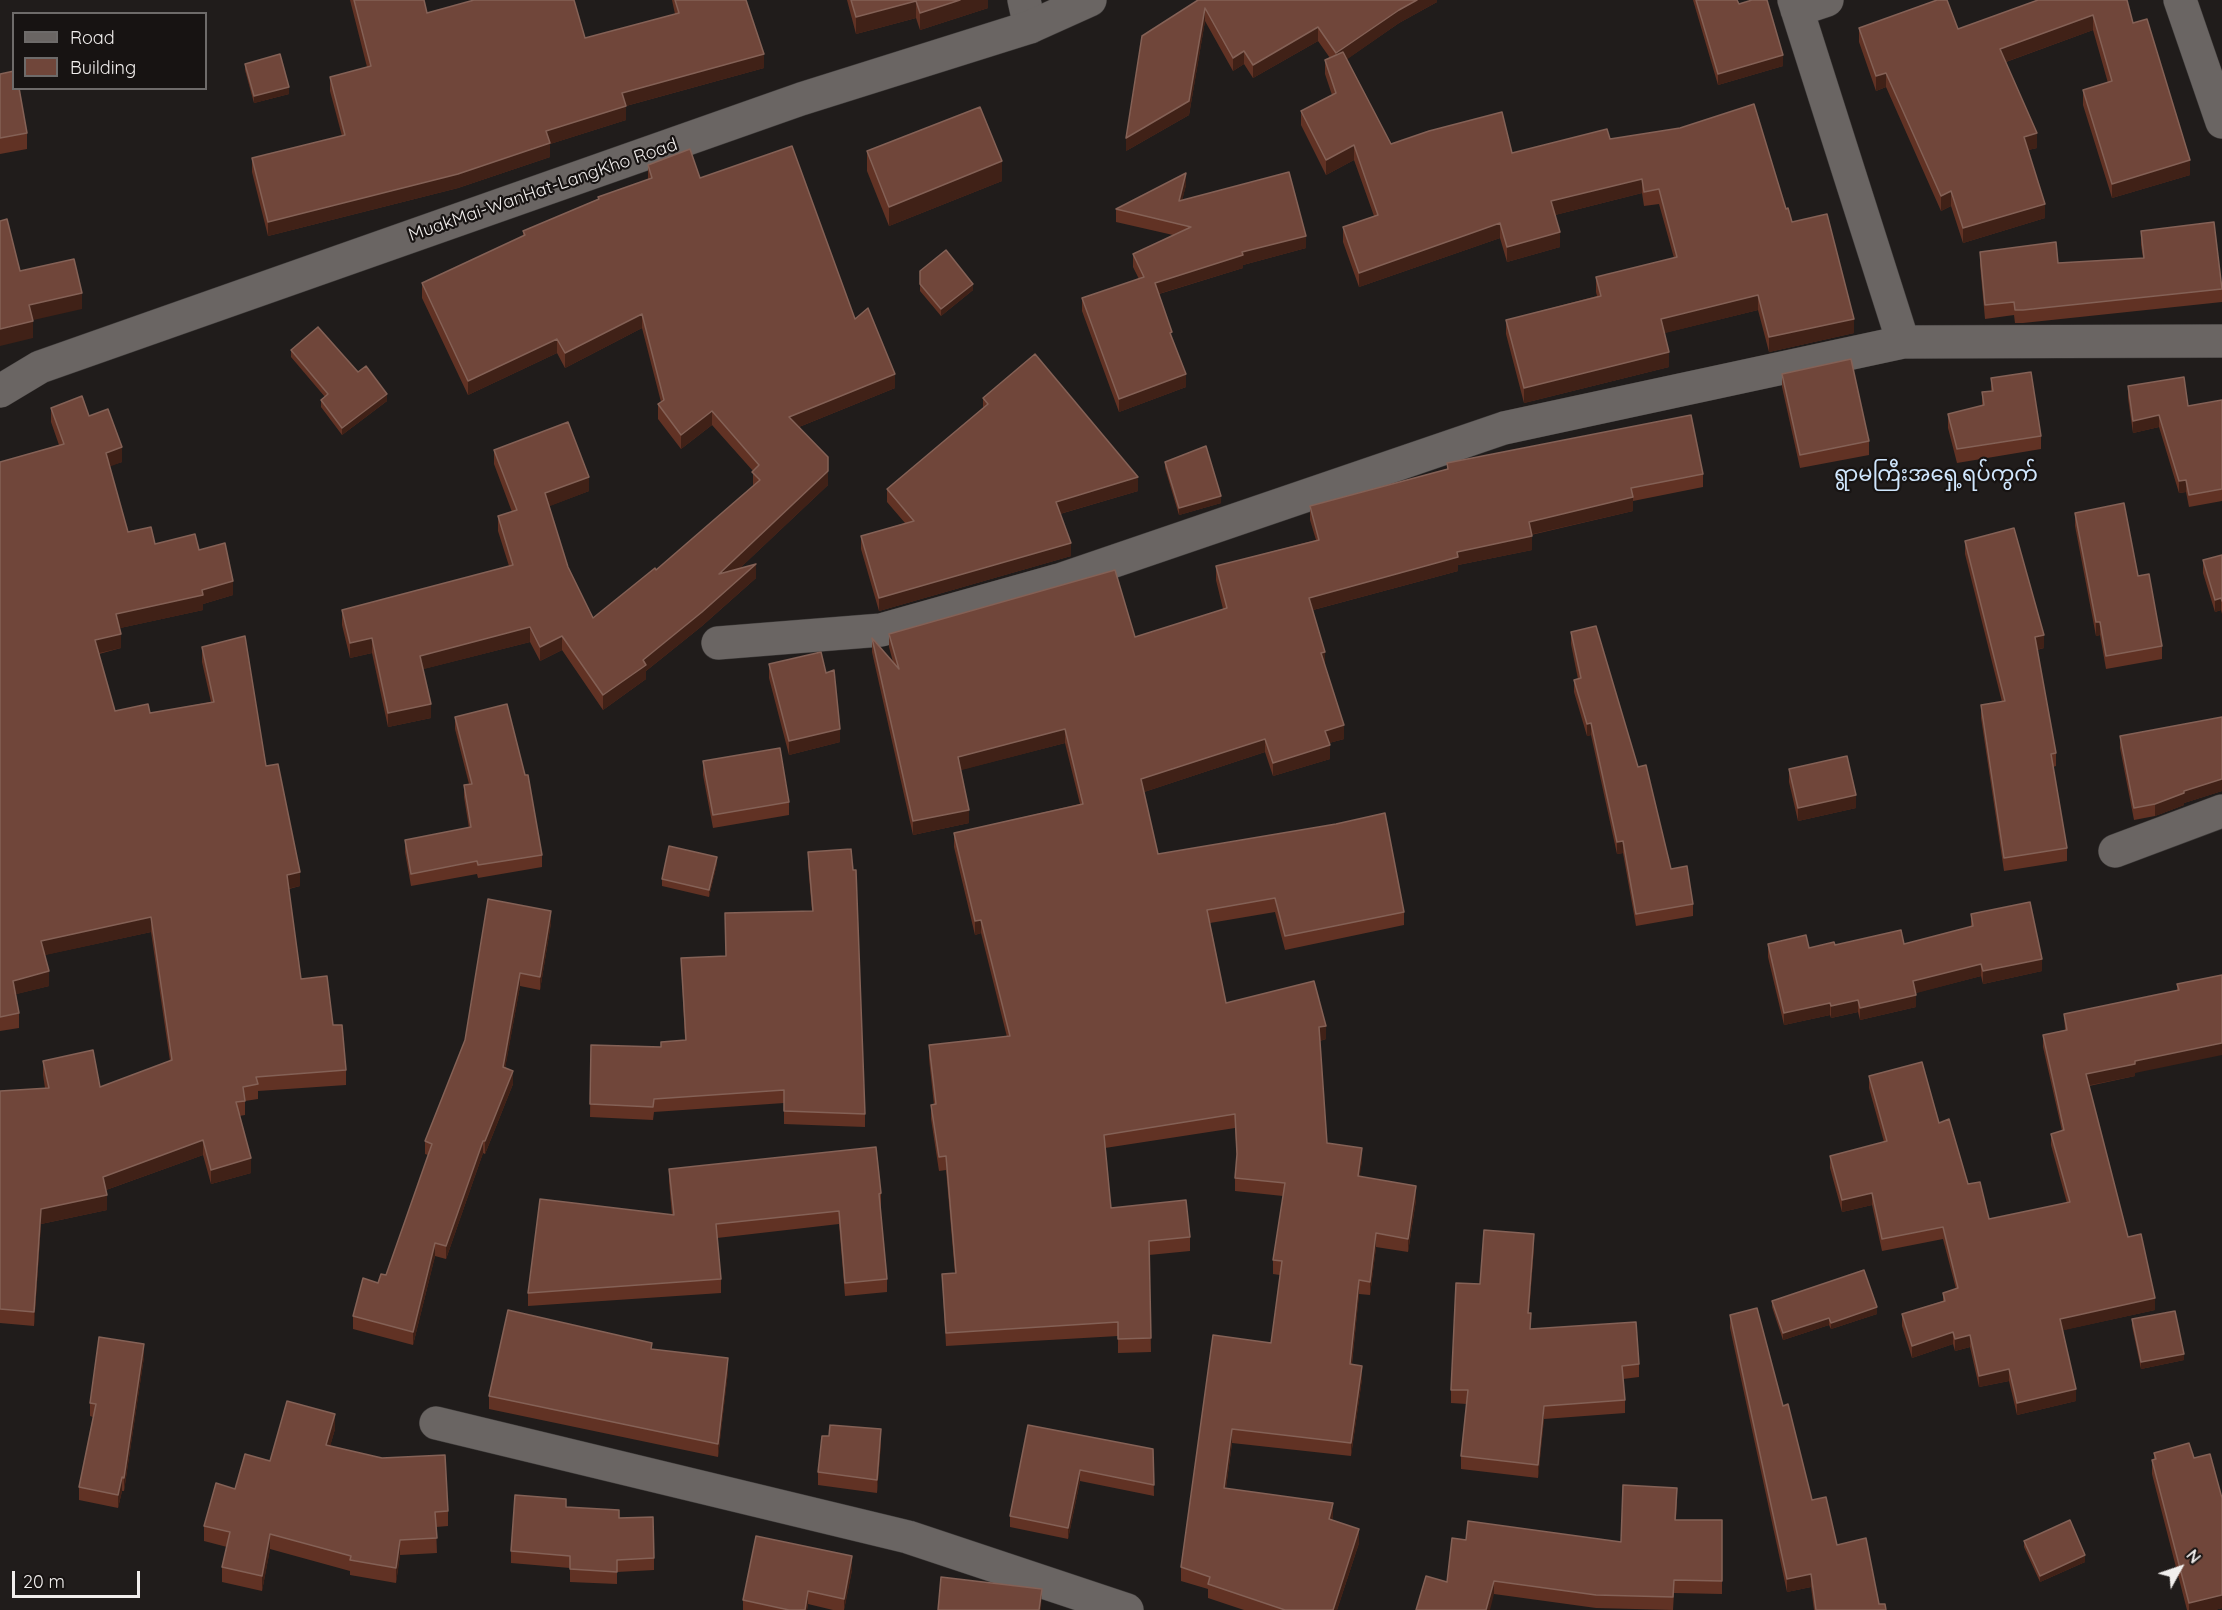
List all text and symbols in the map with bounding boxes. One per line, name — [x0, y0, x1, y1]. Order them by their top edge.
legend — [12, 12, 207, 90]
text: Road — [70, 26, 115, 49]
text: Building — [70, 56, 136, 79]
street label: MuakMai-WanHat-LangKho Road — [406, 134, 680, 246]
district label: ရွာမကြီးအရှေ့ရပ်ကွက် — [1834, 462, 2038, 488]
north arrow — [2150, 1538, 2210, 1598]
text: N — [2182, 1545, 2205, 1567]
scale bar — [15, 1559, 142, 1597]
text: 20 m — [23, 1570, 65, 1593]

